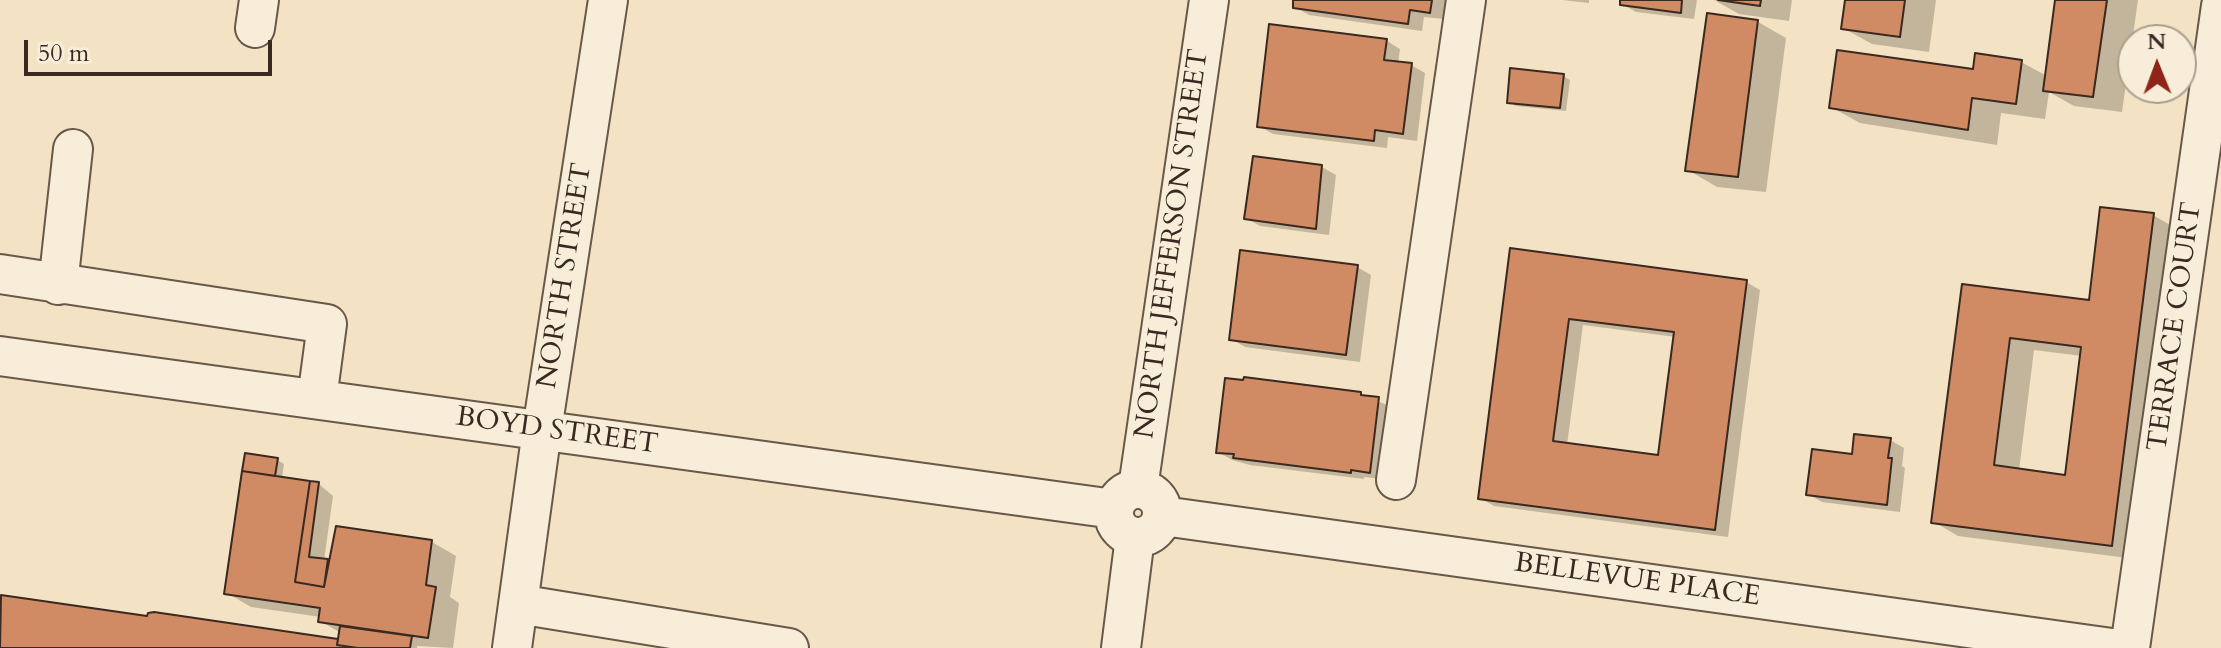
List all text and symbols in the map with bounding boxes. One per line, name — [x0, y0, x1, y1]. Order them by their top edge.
scale bar — [28, 24, 276, 74]
north arrow — [2117, 24, 2197, 104]
text: N — [2147, 27, 2166, 57]
text: 50 m — [38, 37, 89, 70]
street label: NORTH JEFFERSON STREET — [1129, 47, 1217, 441]
street label: NORTH STREET — [532, 161, 600, 391]
street label: TERRACE COURT — [2142, 200, 2210, 454]
street label: BOYD STREET — [454, 401, 660, 463]
street label: BELLEVUE PLACE — [1512, 547, 1762, 615]

